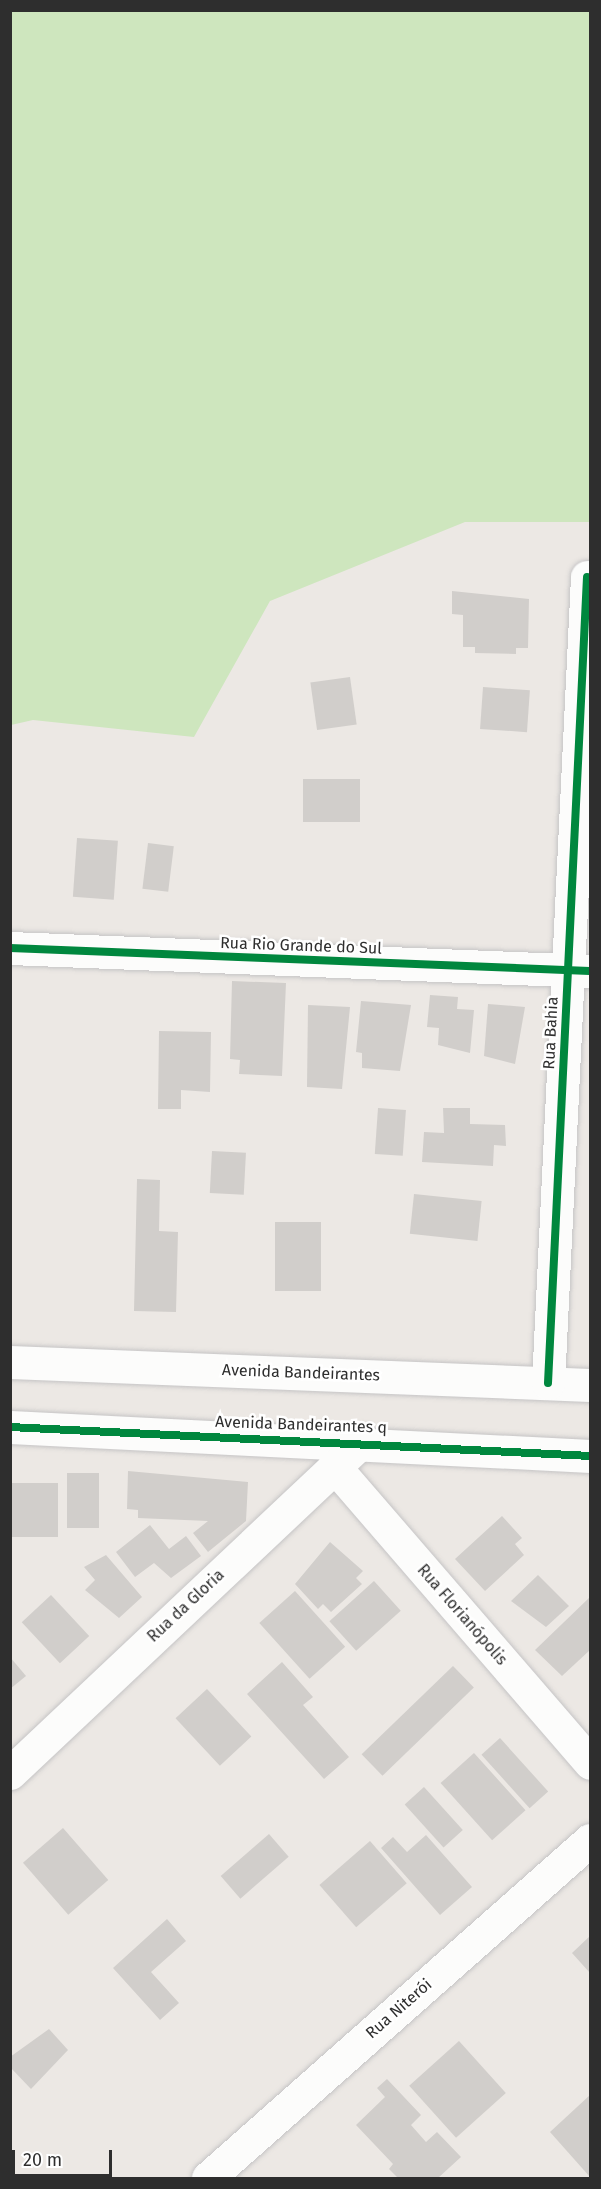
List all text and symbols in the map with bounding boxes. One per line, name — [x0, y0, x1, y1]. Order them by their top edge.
street label: Rua Rio Grande do Sul — [220, 934, 382, 958]
street label: Rua Bahia — [540, 996, 562, 1070]
street label: Avenida Bandeirantes — [222, 1361, 380, 1385]
street label: Avenida Bandeirantes q — [215, 1412, 387, 1438]
street label: Rua Florianópolis — [413, 1561, 511, 1669]
street label: Rua da Gloria — [144, 1566, 228, 1646]
street label: Rua Niterói — [362, 1975, 436, 2043]
scale bar — [15, 2138, 116, 2176]
text: 20 m — [23, 2149, 62, 2171]

